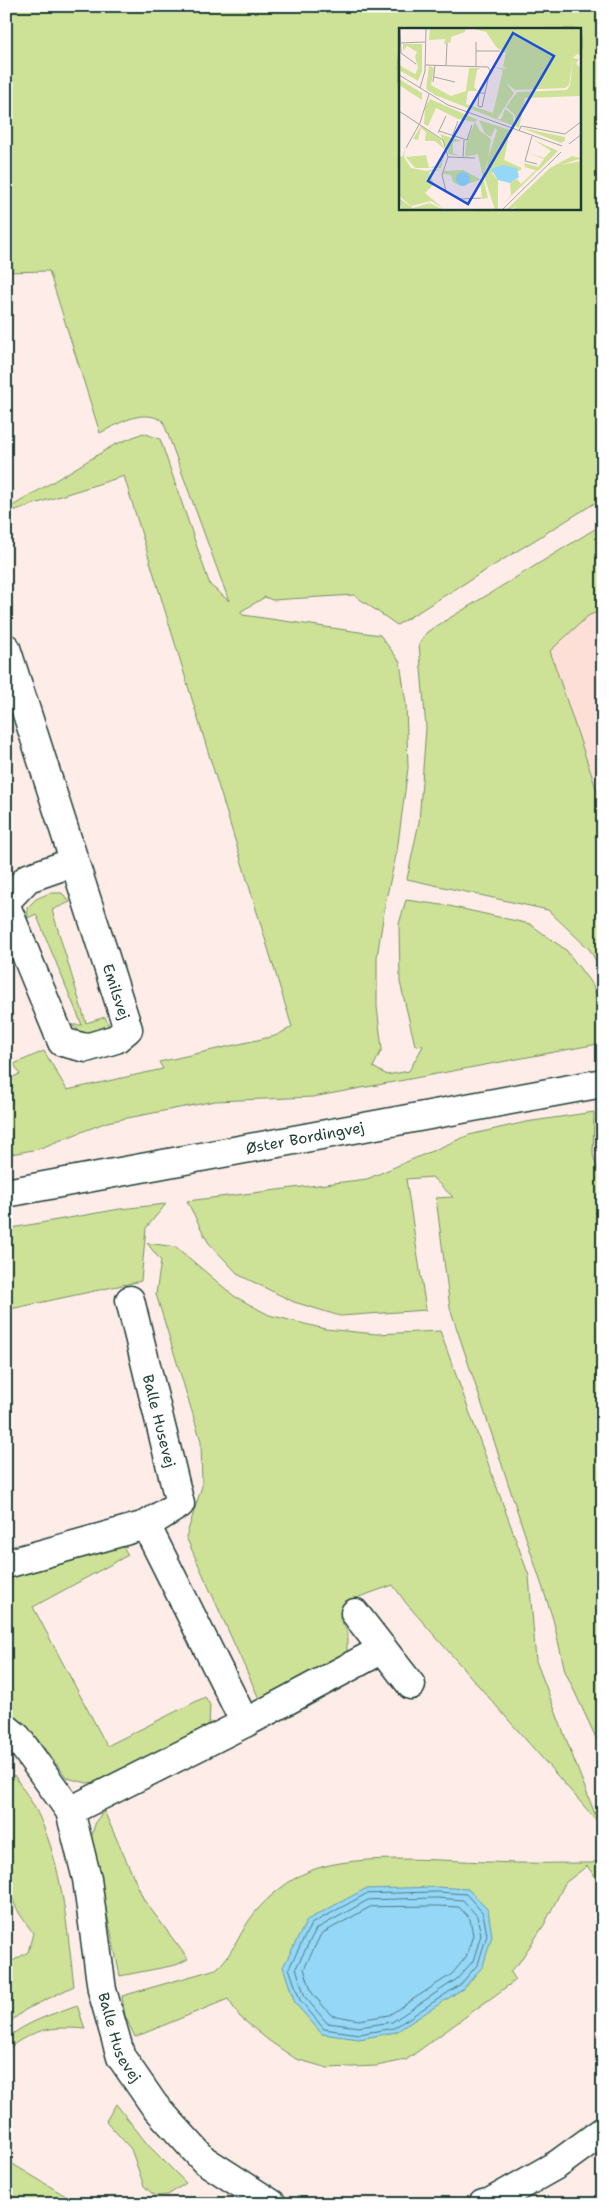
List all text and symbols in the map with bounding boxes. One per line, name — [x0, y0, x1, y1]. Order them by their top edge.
inset map — [399, 28, 582, 210]
street label: Emilsvej — [98, 961, 134, 1022]
street label: Øster Bordingvej — [244, 1117, 366, 1159]
street label: Balle Husevej — [138, 1372, 180, 1470]
street label: Balle Husevej — [93, 1990, 146, 2086]

